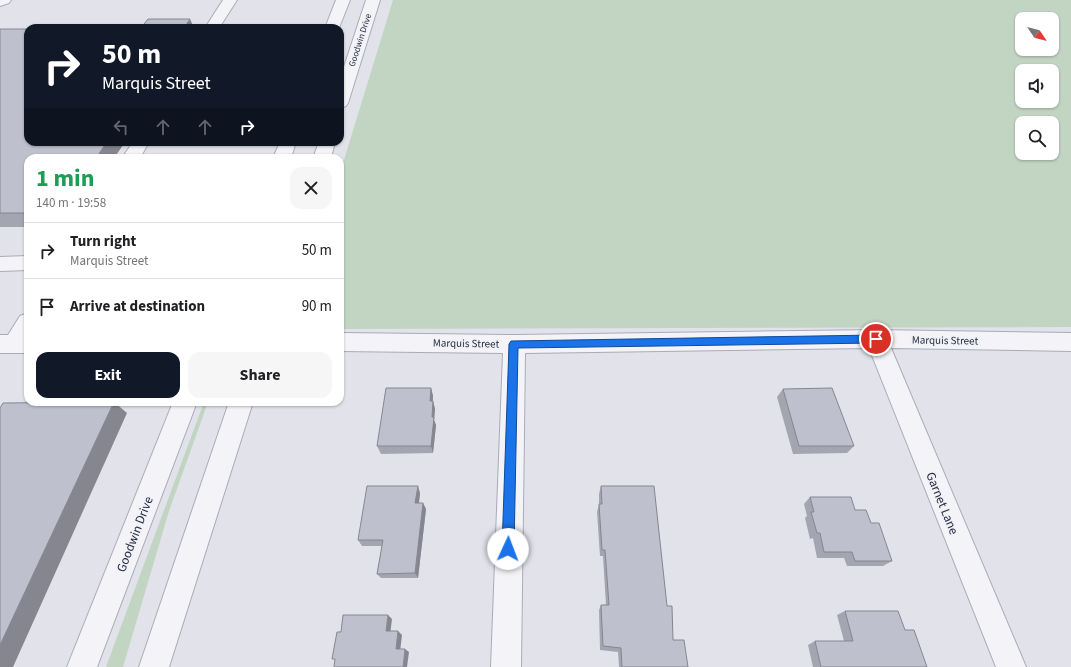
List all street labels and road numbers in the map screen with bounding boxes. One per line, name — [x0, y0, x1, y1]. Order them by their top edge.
street label: Goodwin Drive — [346, 11, 375, 68]
street label: Marquis Street — [912, 332, 979, 349]
street label: Marquis Street — [433, 335, 500, 352]
street label: Garnet Lane — [921, 469, 963, 537]
street label: Goodwin Drive — [112, 494, 158, 575]

